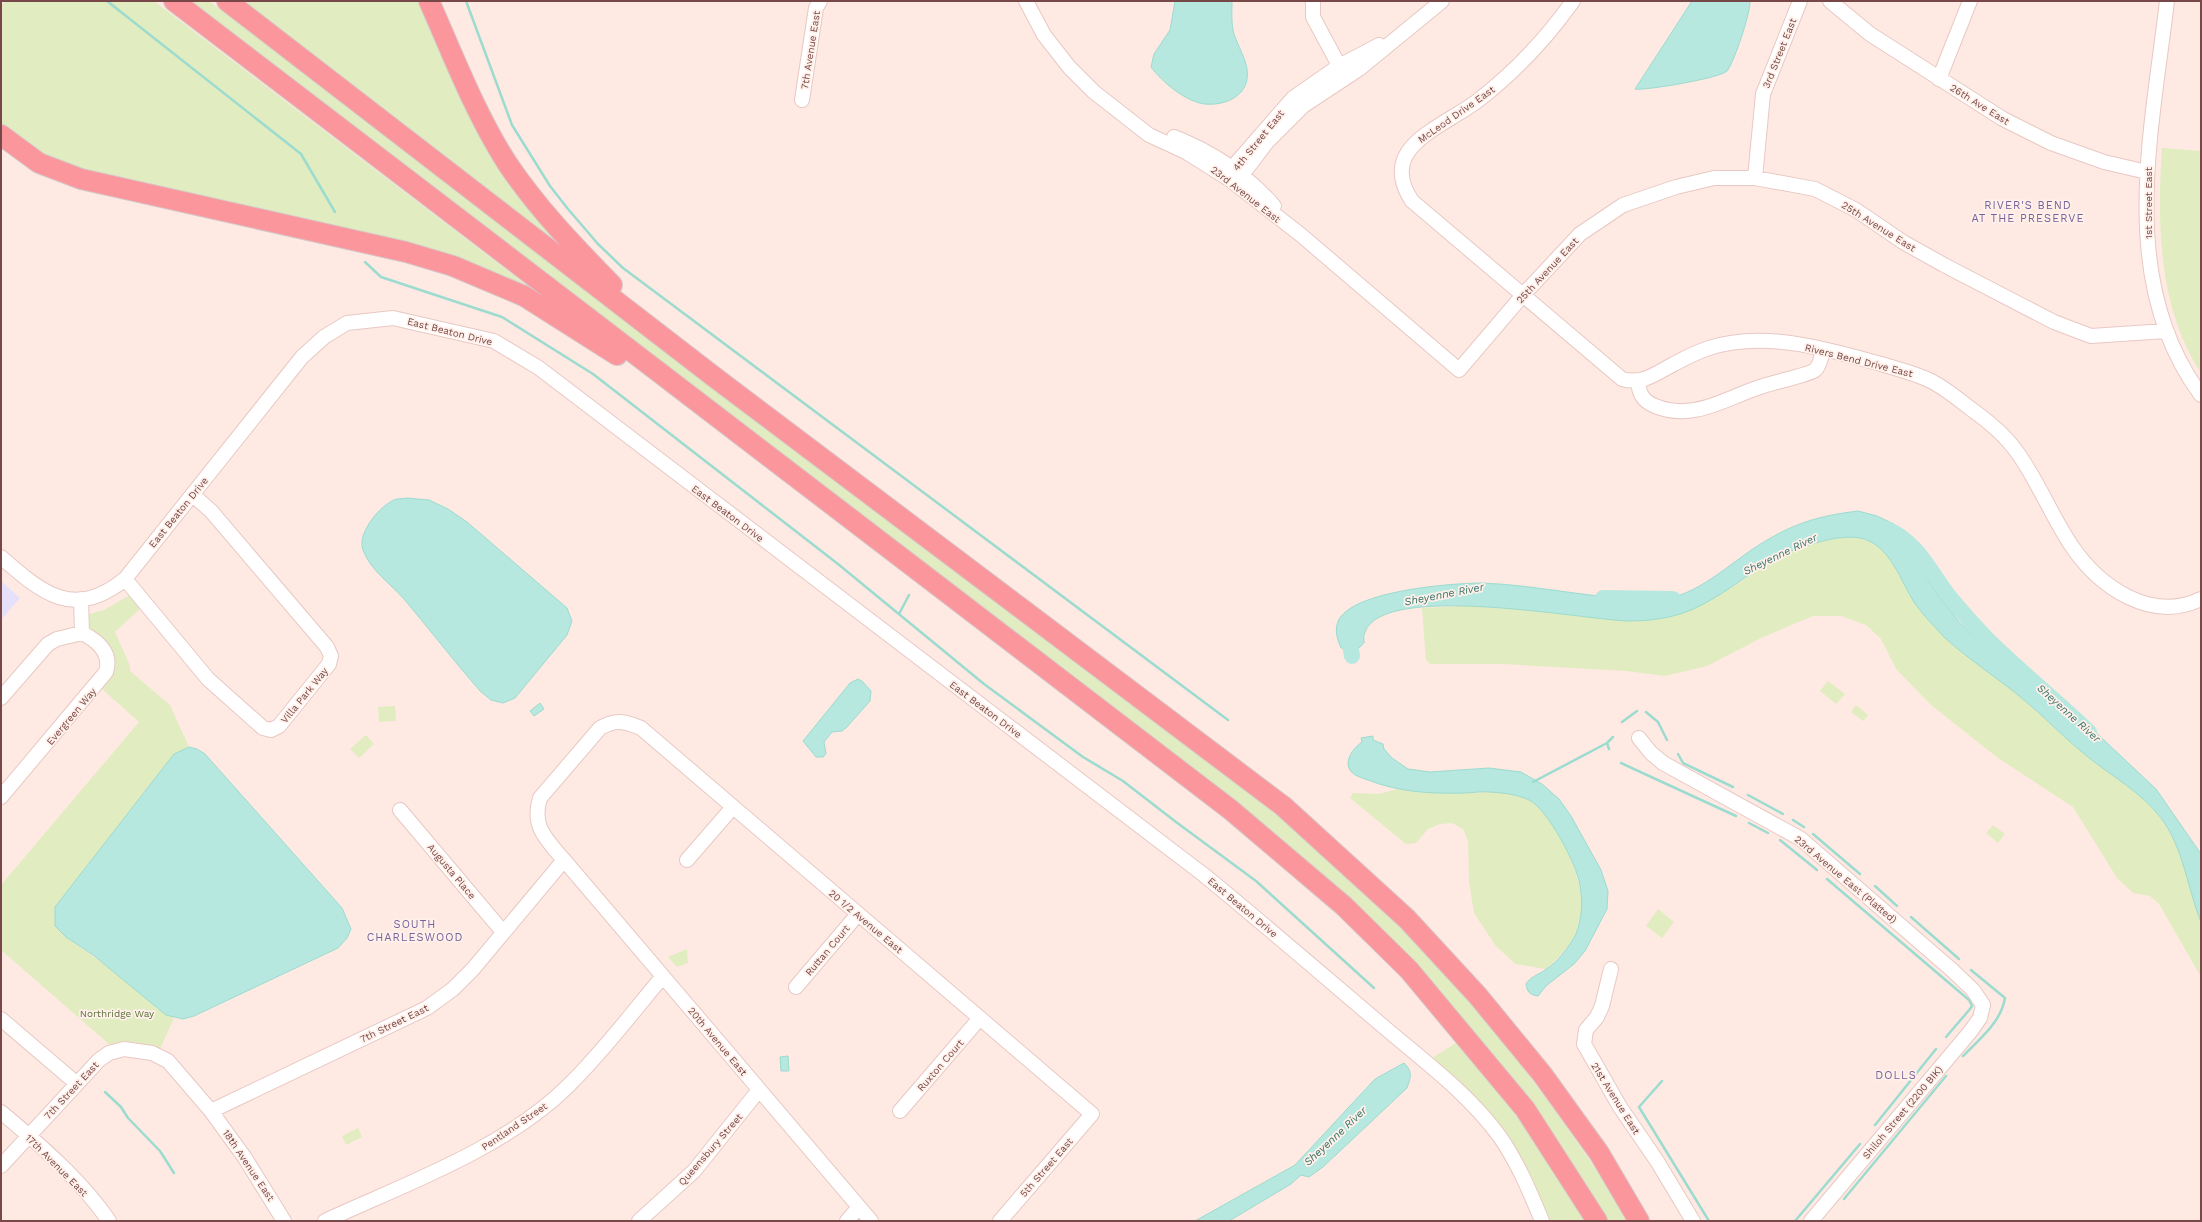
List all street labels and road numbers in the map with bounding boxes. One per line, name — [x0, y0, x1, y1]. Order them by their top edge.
street label: 7th Avenue East — [799, 9, 822, 90]
street label: 3rd Street East — [1760, 16, 1799, 90]
street label: 26th Ave East — [1948, 82, 2012, 127]
street label: McLeod Drive East — [1416, 83, 1497, 145]
street label: 4th Street East — [1231, 107, 1287, 173]
street label: 23rd Avenue East — [1209, 164, 1283, 225]
street label: 1st Street East — [2143, 166, 2154, 239]
street label: 25th Avenue East — [1840, 199, 1919, 254]
street label: 25th Avenue East — [1514, 235, 1581, 305]
street label: East Beaton Drive — [406, 316, 494, 347]
street label: Rivers Bend Drive East — [1804, 342, 1915, 379]
street label: East Beaton Drive — [147, 475, 210, 550]
street label: East Beaton Drive — [690, 483, 766, 544]
street label: Villa Park Way — [279, 665, 331, 725]
street label: East Beaton Drive — [948, 679, 1024, 740]
street label: Evergreen Way — [44, 685, 99, 747]
street label: 23rd Avenue East (Platted) — [1792, 833, 1899, 925]
street label: Augusta Place — [425, 841, 478, 901]
street label: East Beaton Drive — [1206, 875, 1280, 940]
street label: 20 1/2 Avenue East — [827, 887, 905, 956]
street label: Ruttan Court — [803, 922, 852, 978]
street label: 7th Street East — [358, 1002, 431, 1045]
street label: 20th Avenue East — [686, 1005, 750, 1078]
street label: Ruxton Court — [915, 1037, 966, 1093]
street label: 7th Street East — [42, 1059, 101, 1121]
street label: 21st Avenue East — [1589, 1060, 1643, 1137]
street label: Shiloh Street (2200 BIK) — [1860, 1064, 1944, 1161]
street label: Pentland Street — [479, 1100, 550, 1152]
street label: Queensbury Street — [676, 1111, 745, 1187]
street label: 18th Avenue East — [221, 1127, 277, 1204]
street label: 17th Avenue East — [23, 1132, 91, 1199]
street label: 5th Street East — [1018, 1135, 1076, 1199]

